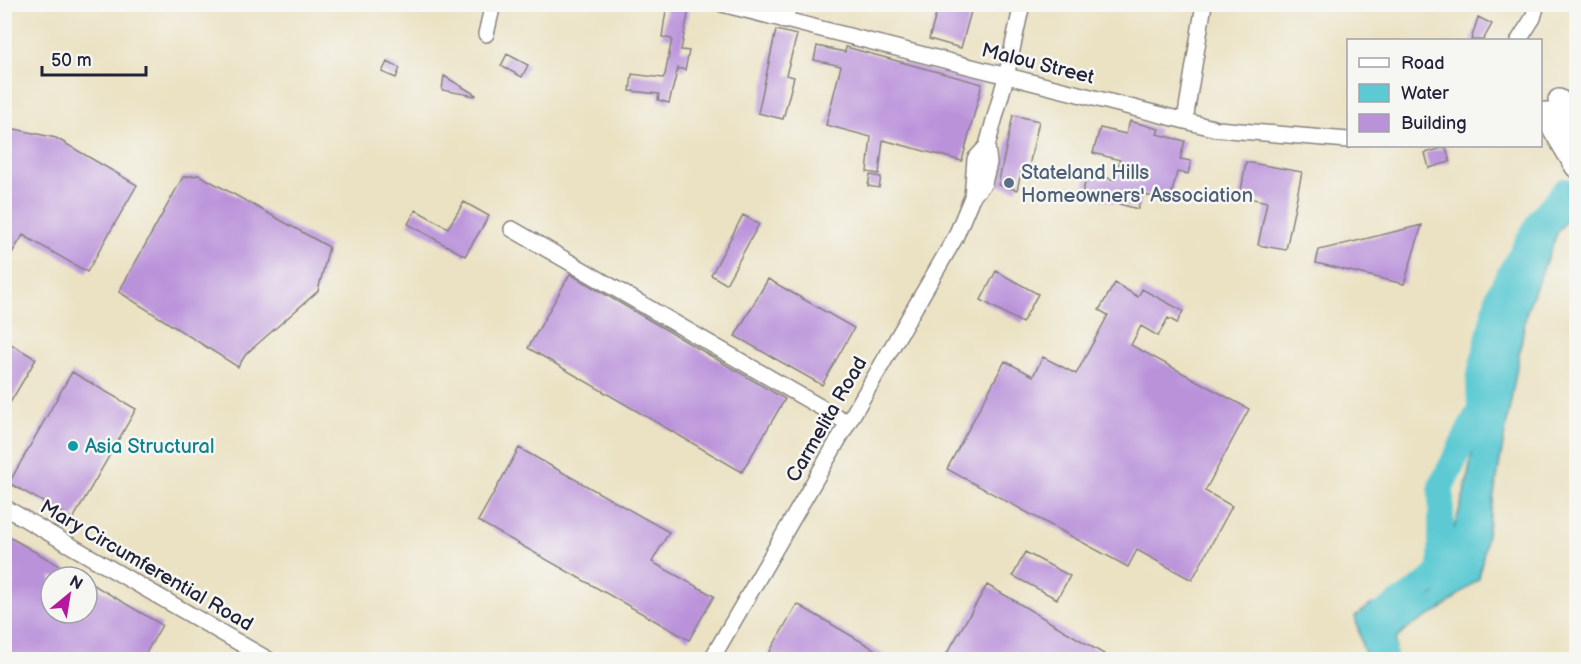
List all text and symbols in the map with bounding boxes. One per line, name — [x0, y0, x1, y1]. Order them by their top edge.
street label: Malou Street — [979, 38, 1097, 90]
scale bar — [42, 39, 146, 77]
legend — [1347, 39, 1542, 147]
text: 50 m — [51, 50, 92, 71]
text: Road — [1401, 53, 1445, 74]
text: Water — [1401, 83, 1449, 104]
text: Building — [1401, 113, 1467, 134]
place label: Stateland Hills Homeowners' Association — [1021, 161, 1253, 208]
marker: Stateland Hills Homeowners' Association — [1002, 176, 1016, 190]
street label: Carmelita Road — [781, 352, 872, 487]
place label: Asia Structural — [85, 435, 214, 459]
marker: Asia Structural — [66, 439, 80, 453]
street label: Mary Circumferential Road — [36, 495, 257, 637]
north arrow — [39, 565, 99, 625]
text: N — [66, 572, 86, 595]

